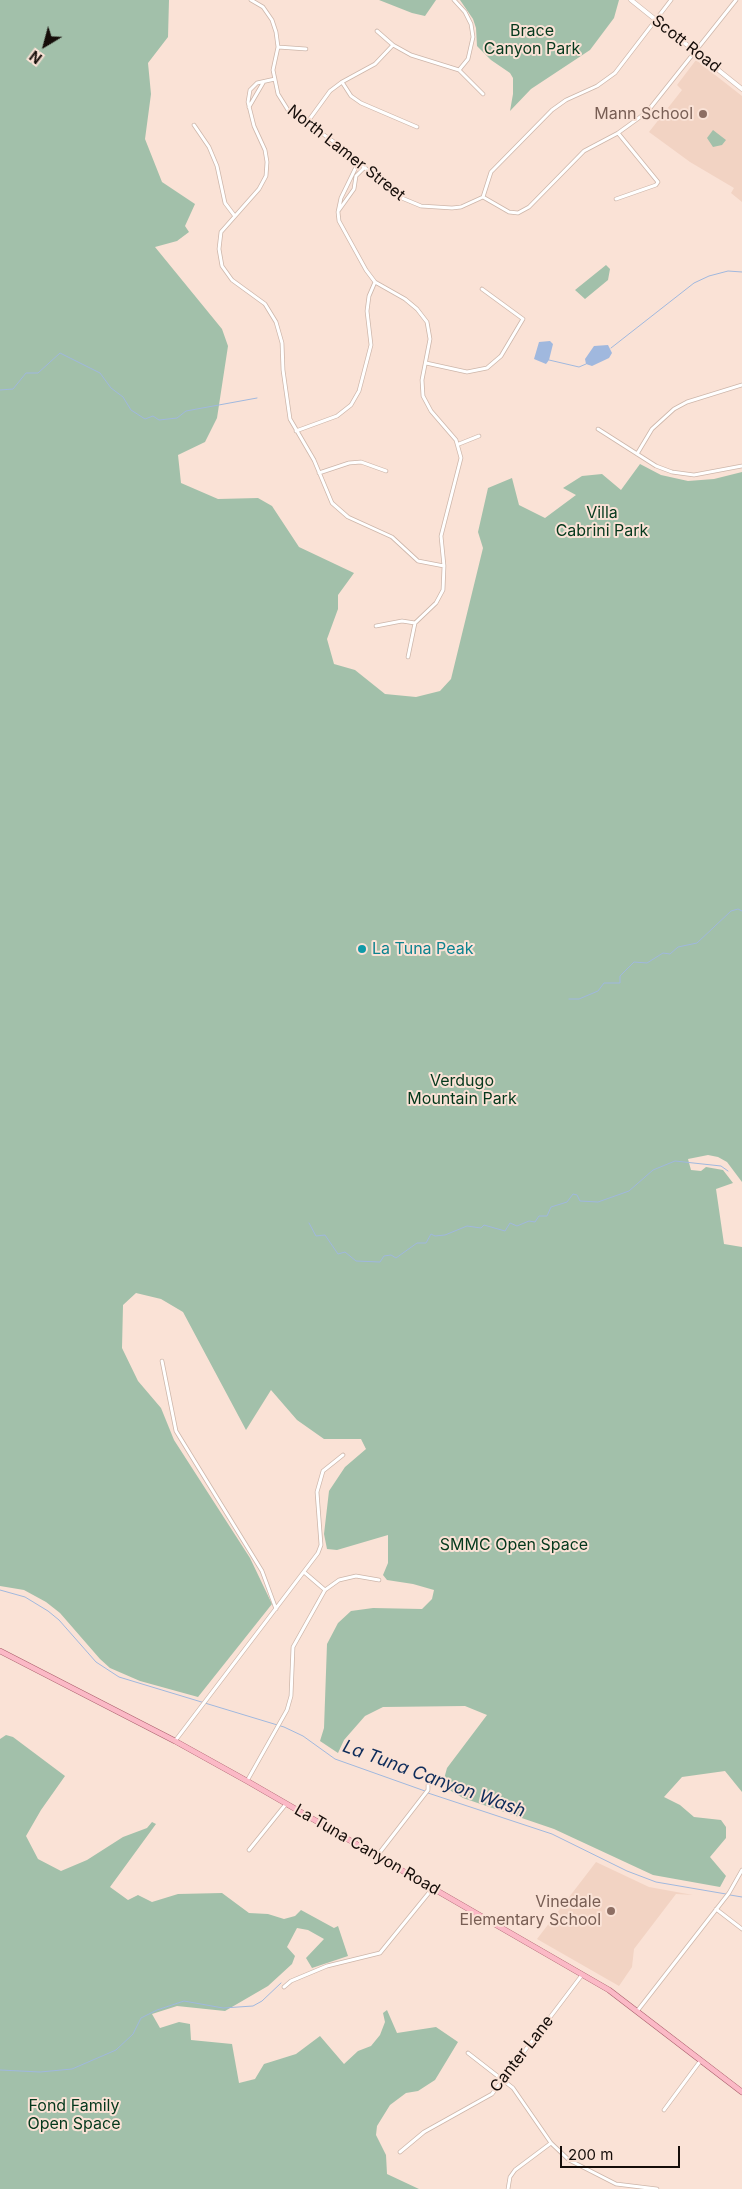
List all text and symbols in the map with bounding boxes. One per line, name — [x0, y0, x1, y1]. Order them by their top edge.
street label: Scott Road — [648, 11, 724, 77]
north arrow — [20, 20, 70, 70]
park label: Brace Canyon Park — [484, 21, 580, 59]
text: N — [26, 47, 45, 67]
street label: North Lamer Street — [283, 101, 409, 205]
place label: Mann School — [594, 104, 693, 124]
marker: Mann School — [697, 108, 709, 120]
park label: Villa Cabrini Park — [556, 503, 648, 541]
place label: La Tuna Peak — [372, 939, 473, 959]
marker: La Tuna Peak — [356, 943, 368, 955]
park label: Verdugo Mountain Park — [407, 1071, 517, 1109]
park label: SMMC Open Space — [440, 1535, 588, 1555]
water label: La Tuna Canyon Wash — [340, 1736, 528, 1822]
street label: La Tuna Canyon Road — [291, 1800, 443, 1900]
place label: Vinedale Elementary School — [459, 1892, 601, 1930]
marker: Vinedale Elementary School — [605, 1905, 617, 1917]
street label: Canter Lane — [486, 2012, 558, 2096]
park label: Fond Family Open Space — [28, 2096, 120, 2134]
scale bar — [562, 2136, 682, 2168]
text: 200 m — [568, 2145, 613, 2164]

